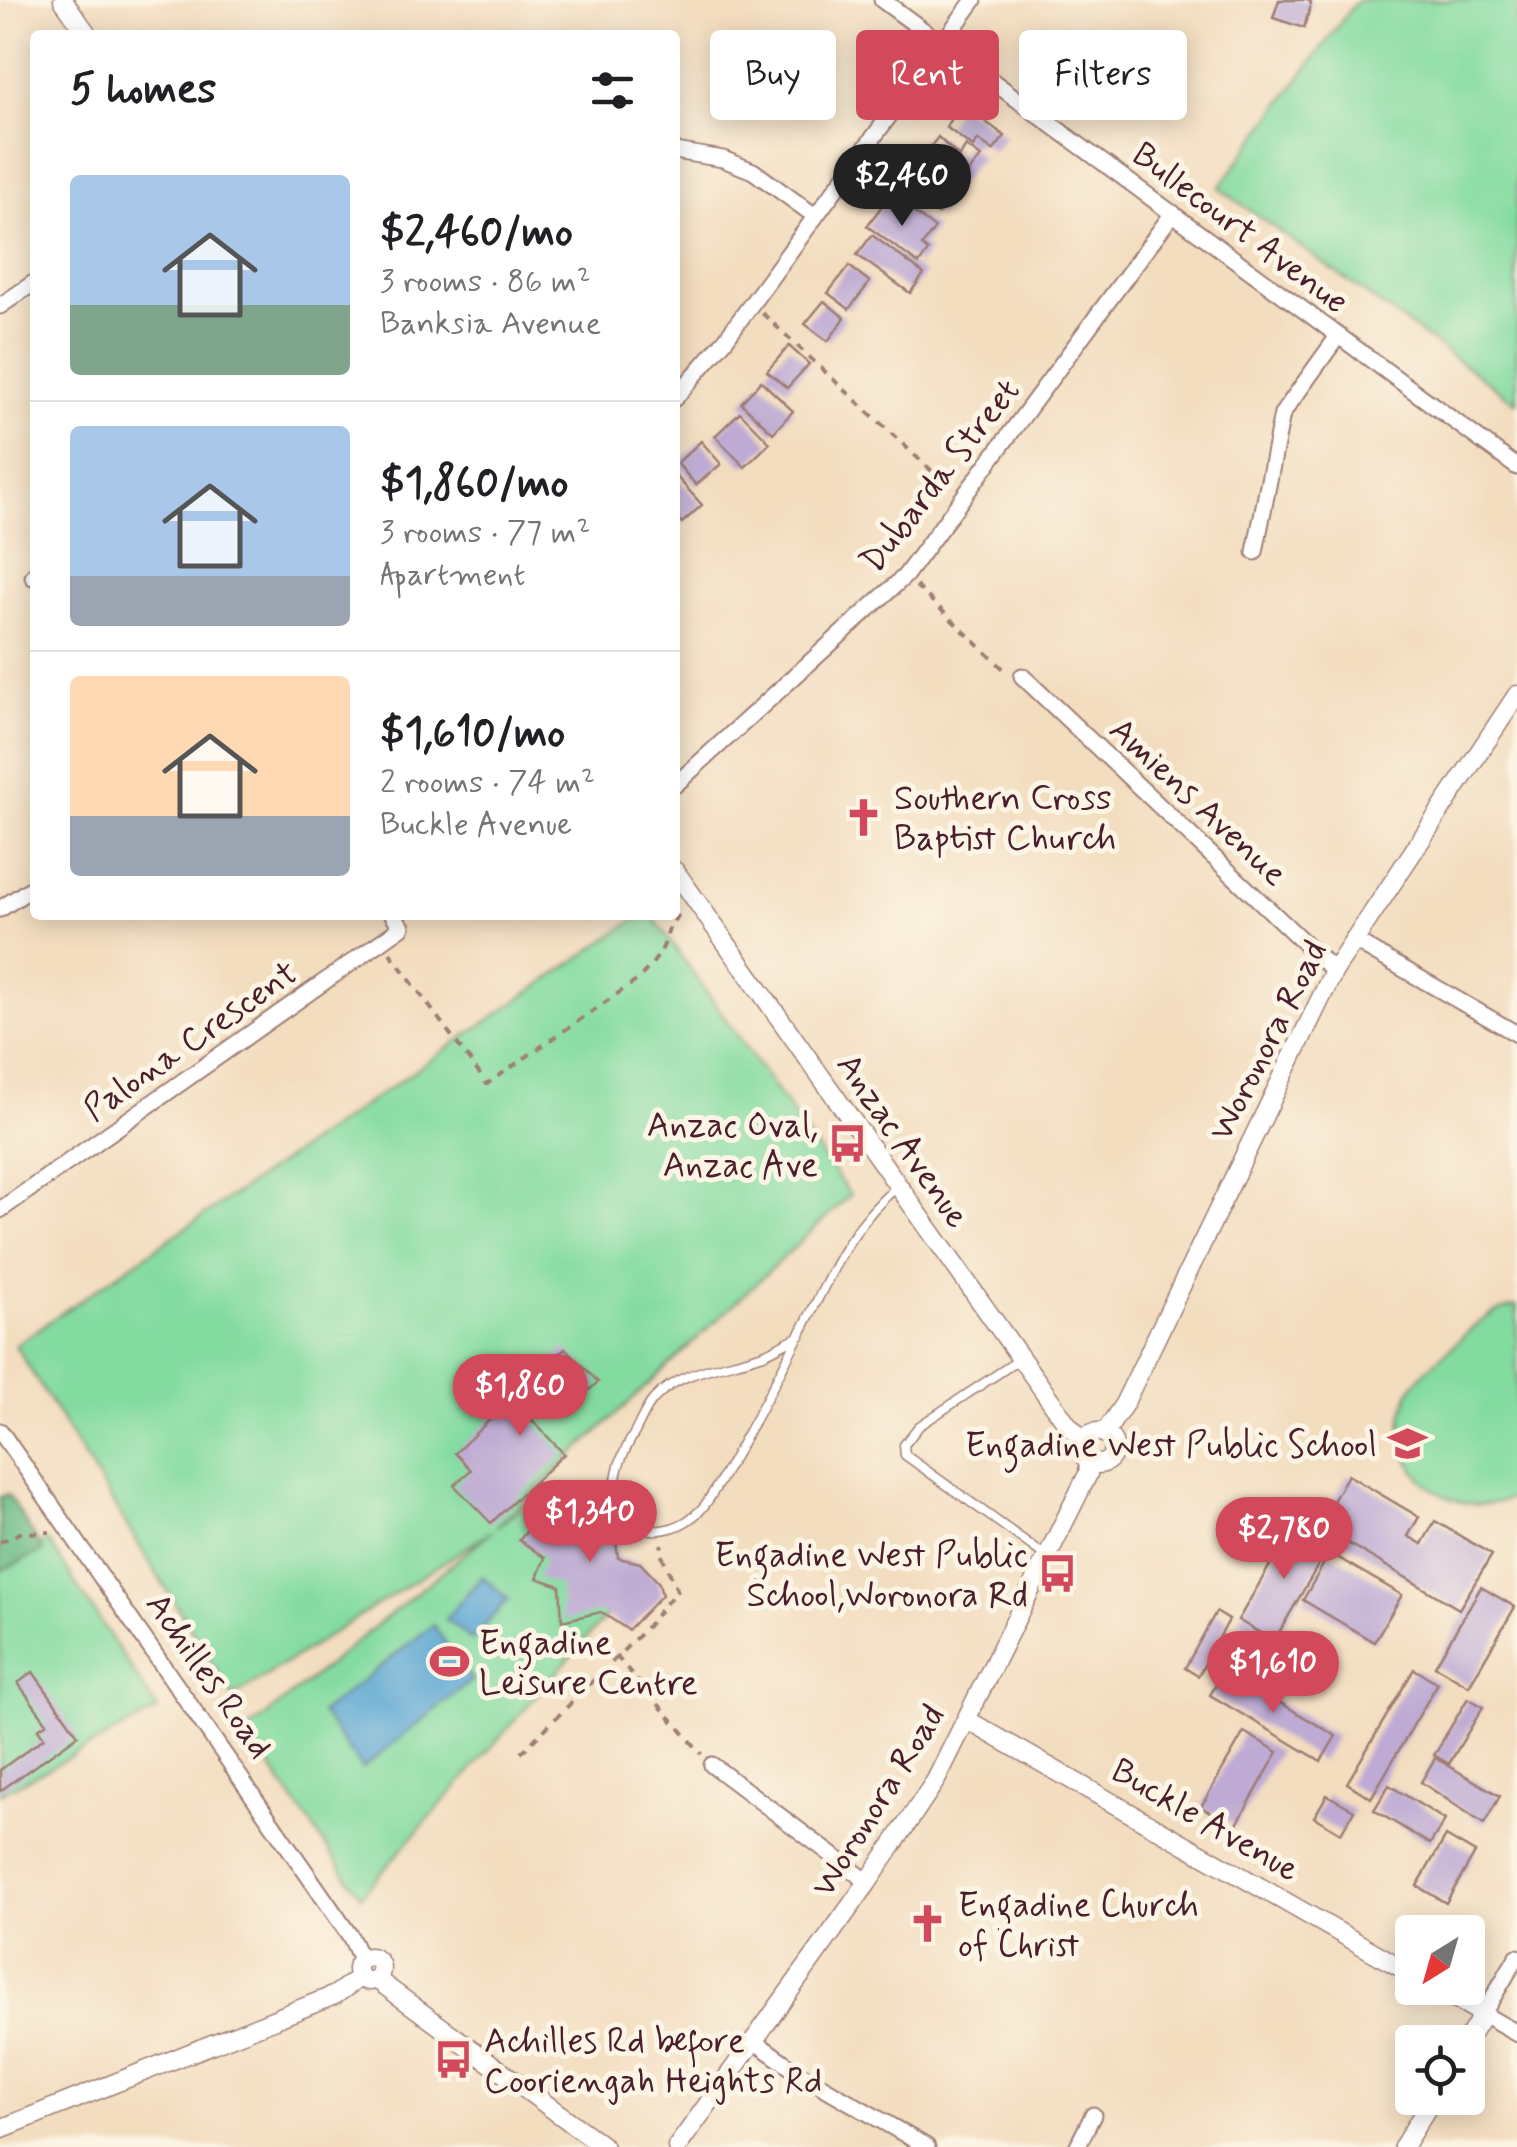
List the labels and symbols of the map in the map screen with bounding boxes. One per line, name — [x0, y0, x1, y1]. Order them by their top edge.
street label: Bullecourt Avenue — [1122, 132, 1357, 325]
pin: $2,460 — [821, 144, 983, 229]
street label: Dubarda Street — [850, 370, 1031, 583]
street label: Amiens Avenue — [1099, 708, 1297, 897]
place label: Southern Cross Baptist Church — [894, 776, 1116, 862]
church icon: Southern Cross Baptist Church — [843, 796, 885, 838]
street label: Woronora Road — [1199, 933, 1339, 1149]
street label: Palona Crescent — [75, 951, 307, 1133]
street label: Anzac Avenue — [825, 1045, 980, 1238]
place label: Anzac Oval, Anzac Ave — [647, 1103, 818, 1189]
bus stop icon: Anzac Oval, Anzac Ave — [827, 1123, 869, 1165]
pin: $1,860 — [439, 1354, 601, 1439]
place label: Engadine West Public School — [965, 1423, 1377, 1473]
school or university icon: Engadine West Public School — [1386, 1423, 1428, 1465]
pin: $1,340 — [509, 1480, 671, 1565]
pin: $2,780 — [1203, 1497, 1365, 1582]
place label: Engadine West Public School,Woronora Rd — [715, 1533, 1028, 1619]
bus stop icon: Engadine West Public School,Woronora Rd — [1037, 1553, 1079, 1595]
street label: Achilles Road — [134, 1584, 282, 1768]
place label: Engadine Leisure Centre — [479, 1621, 698, 1707]
pin: $1,610 — [1192, 1631, 1354, 1716]
sports icon: Engadine Leisure Centre — [428, 1641, 470, 1683]
street label: Woronora Road — [801, 1696, 956, 1906]
street label: Buckle Avenue — [1102, 1748, 1308, 1893]
place label: Engadine Church of Christ — [958, 1883, 1199, 1969]
church icon: Engadine Church of Christ — [907, 1903, 949, 1945]
north arrow — [1395, 1915, 1485, 2005]
place label: Achilles Rd before Cooriengah Heights Rd — [484, 2019, 822, 2105]
bus stop icon: Achilles Rd before Cooriengah Heights Rd — [433, 2039, 475, 2081]

